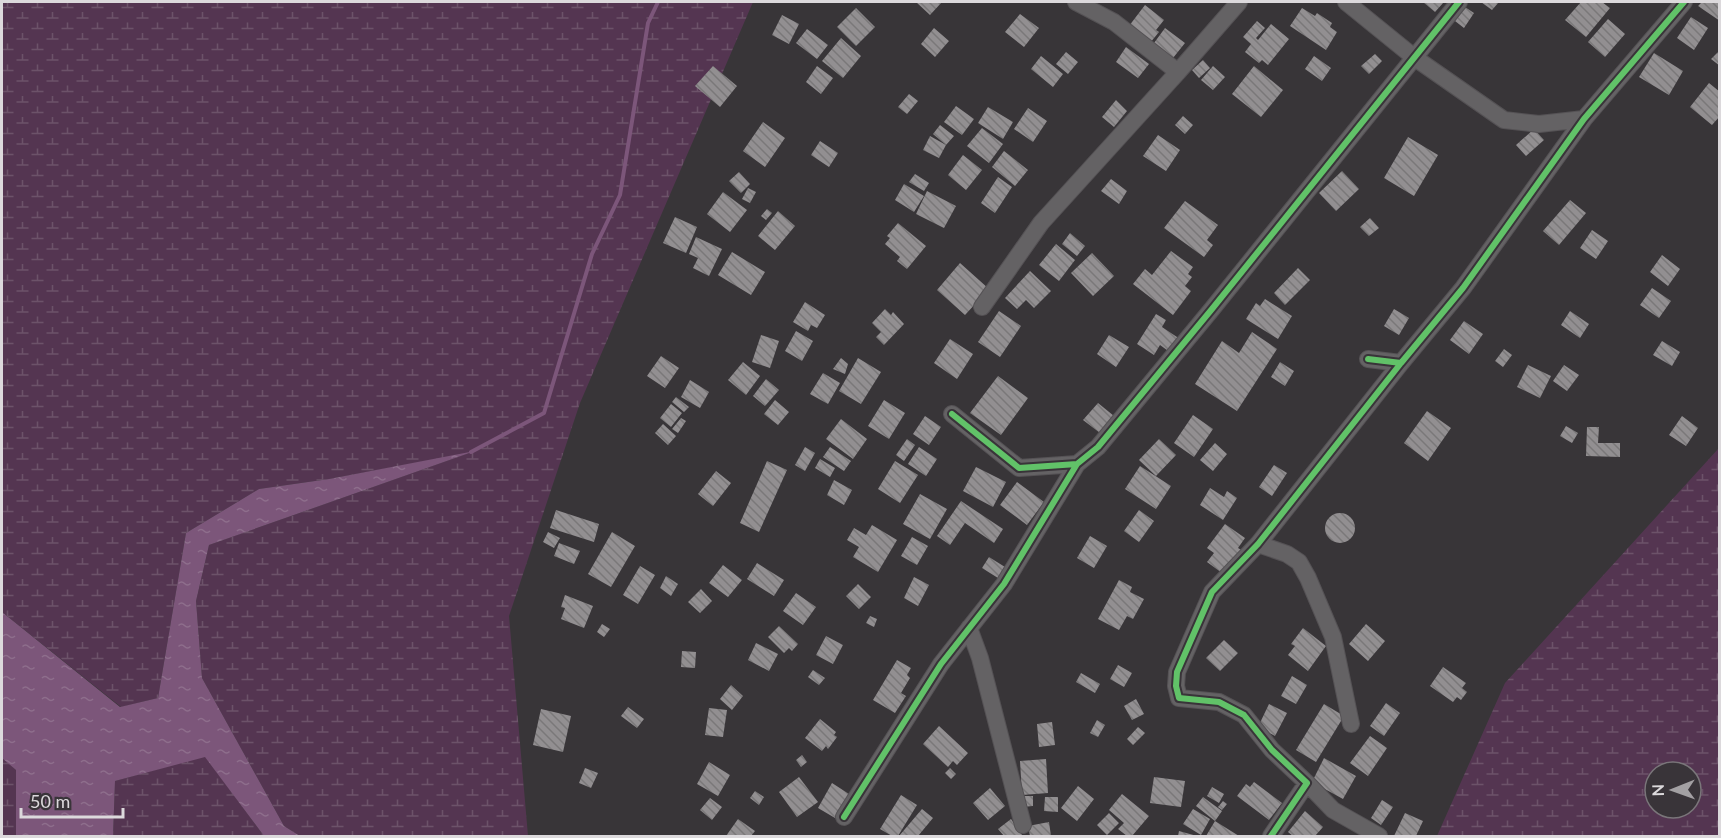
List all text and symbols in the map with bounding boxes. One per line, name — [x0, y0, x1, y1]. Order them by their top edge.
north arrow — [1643, 760, 1703, 820]
scale bar — [21, 781, 123, 819]
text: N — [1648, 784, 1667, 797]
text: 50 m — [30, 790, 70, 812]

